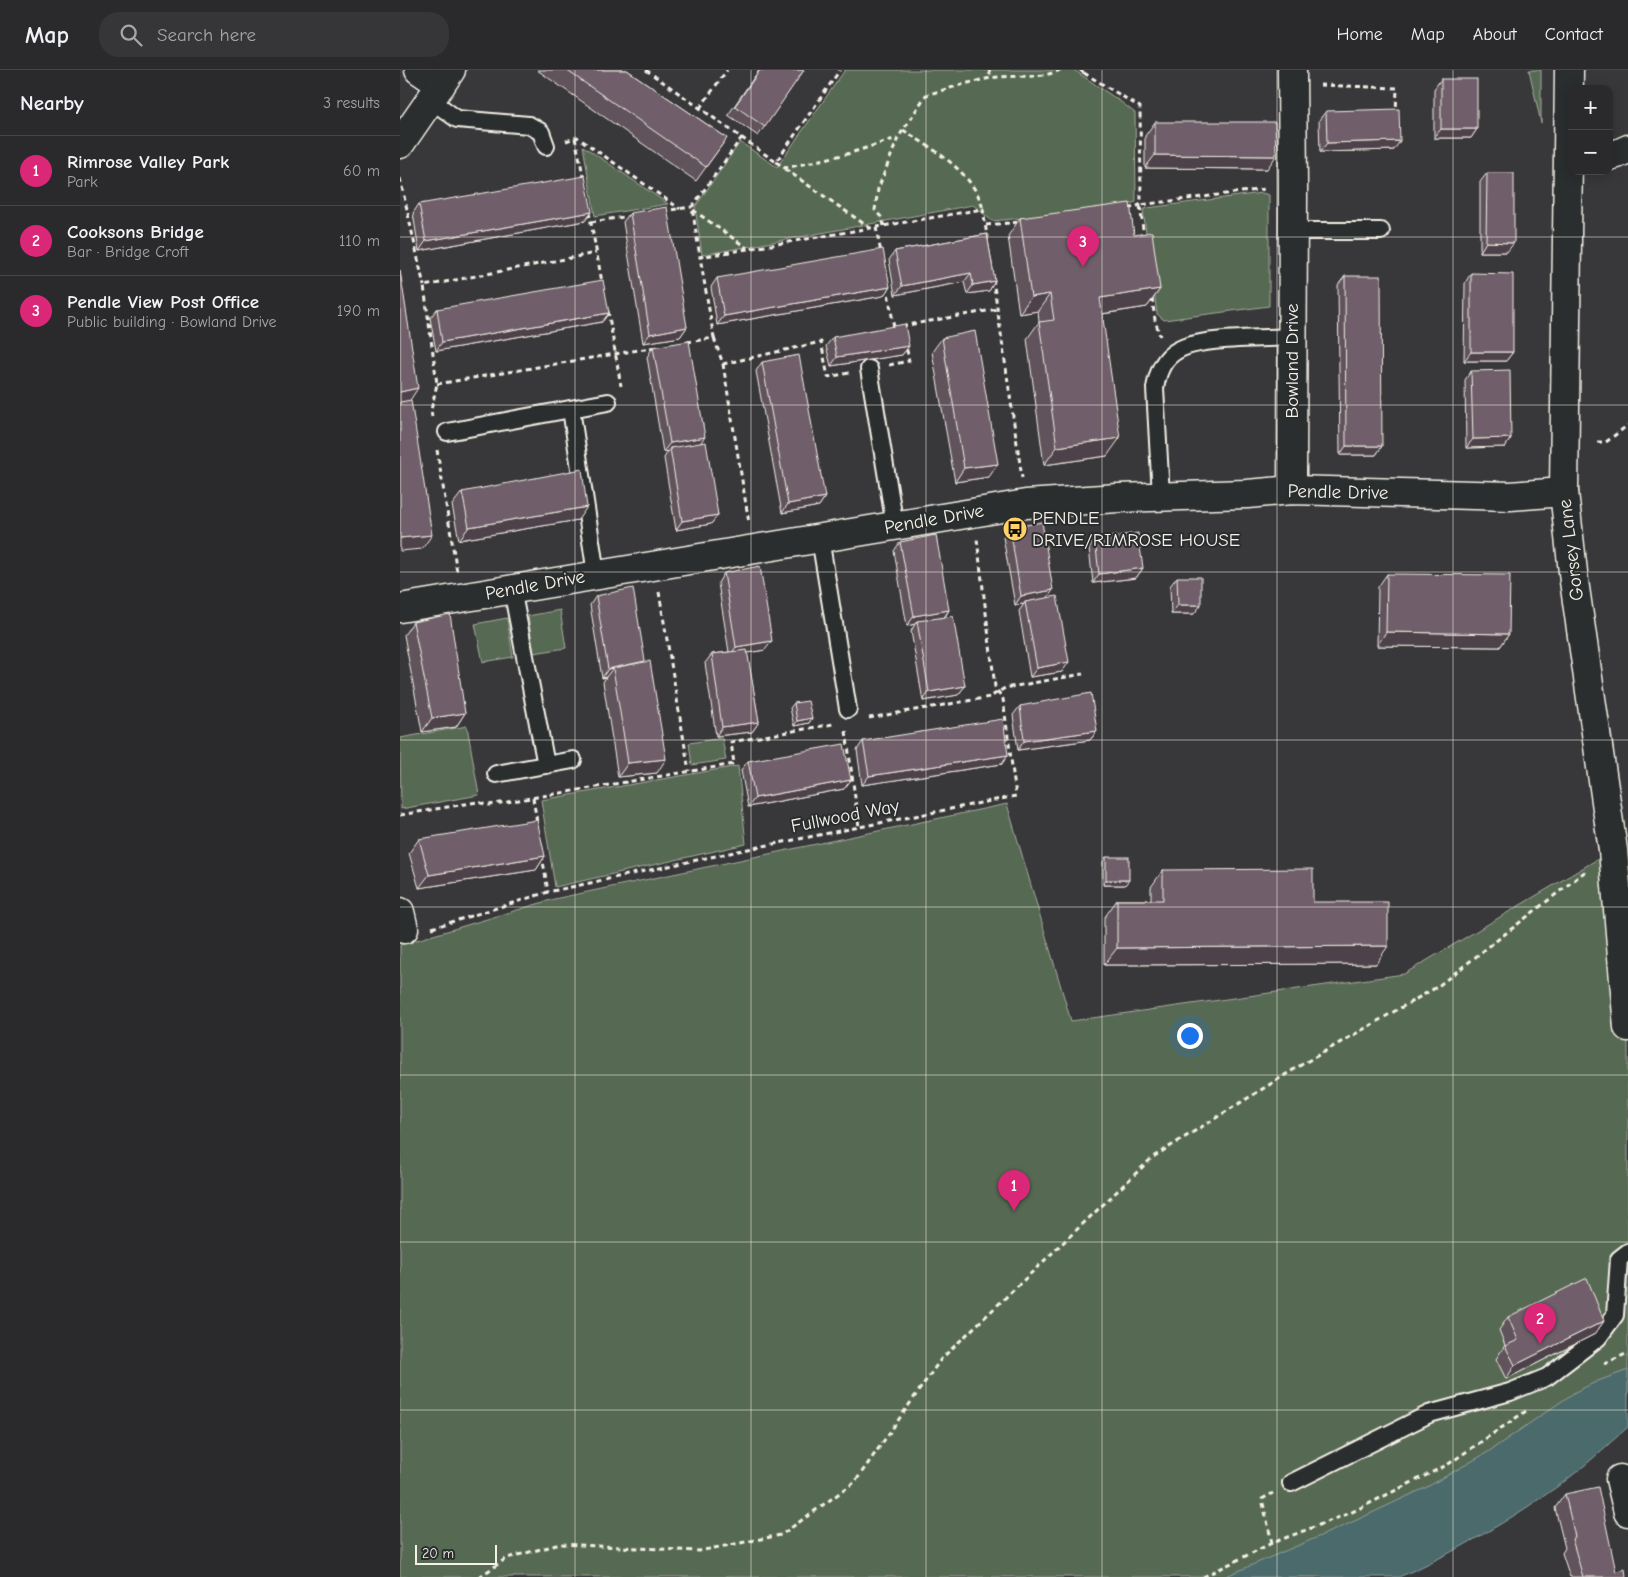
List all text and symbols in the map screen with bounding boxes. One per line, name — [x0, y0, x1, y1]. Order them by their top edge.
search box — [99, 12, 449, 57]
text: Map — [25, 21, 69, 49]
icon: search — [117, 21, 145, 49]
text: Search here — [157, 24, 256, 46]
text: Home — [1336, 24, 1383, 45]
text: Map — [1411, 24, 1445, 45]
text: About — [1473, 24, 1517, 45]
text: Contact — [1545, 24, 1603, 45]
map controls — [1568, 85, 1613, 175]
button: + — [1568, 85, 1613, 130]
text: Nearby — [20, 91, 84, 115]
text: 3 results — [323, 94, 380, 112]
button: − — [1568, 130, 1613, 175]
text: Rimrose Valley Park — [67, 151, 229, 173]
text: 1 — [33, 162, 39, 180]
text: 60 m — [343, 162, 380, 180]
text: Park — [67, 173, 98, 191]
text: Cooksons Bridge — [67, 221, 204, 243]
pin: 3 — [1067, 226, 1099, 267]
text: 2 — [32, 232, 40, 250]
text: 110 m — [339, 232, 380, 250]
text: Bar · Bridge Croft — [67, 243, 189, 261]
text: Pendle View Post Office — [67, 291, 259, 313]
text: 3 — [32, 302, 40, 320]
text: 190 m — [337, 302, 380, 320]
street label: Bowland Drive — [1281, 304, 1303, 418]
text: Public building · Bowland Drive — [67, 313, 276, 331]
street label: Pendle Drive — [1287, 480, 1389, 504]
street label: Gorsey Lane — [1554, 498, 1588, 602]
street label: Pendle Drive — [882, 499, 986, 539]
place label: PENDLE DRIVE/RIMROSE HOUSE — [1032, 507, 1240, 551]
bus stop icon: PENDLE DRIVE/RIMROSE HOUSE — [1002, 516, 1028, 542]
street label: Pendle Drive — [483, 565, 587, 605]
street label: Fullwood Way — [789, 795, 902, 837]
your location — [1177, 1023, 1203, 1049]
pin: 1 — [998, 1170, 1030, 1211]
pin: 2 — [1524, 1303, 1556, 1344]
scale bar — [415, 1542, 498, 1565]
text: 20 m — [422, 1545, 454, 1562]

